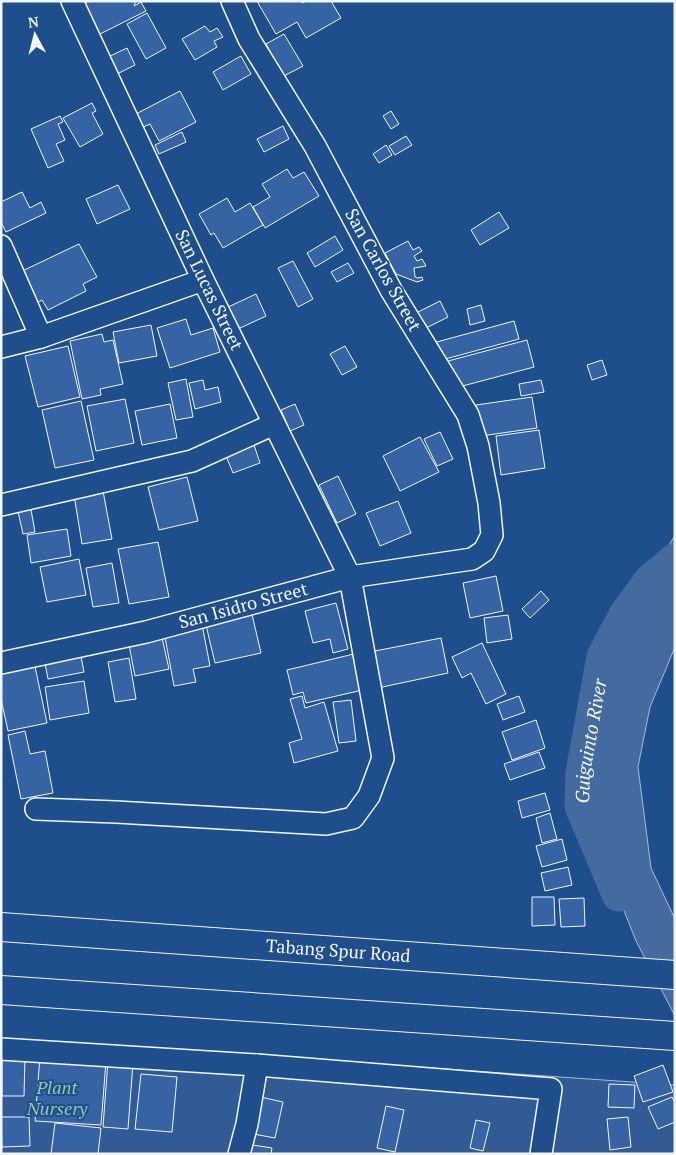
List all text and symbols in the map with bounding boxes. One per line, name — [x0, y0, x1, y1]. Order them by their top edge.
north arrow — [10, 10, 60, 60]
text: N — [27, 11, 40, 32]
street label: San Carlos Street — [340, 204, 428, 336]
street label: San Lucas Street — [170, 225, 250, 354]
street label: San Isidro Street — [176, 576, 310, 634]
water label: Guiguinto River — [569, 676, 612, 804]
street label: Tabang Spur Road — [265, 933, 411, 967]
park label: Plant Nursery — [26, 1075, 88, 1120]

